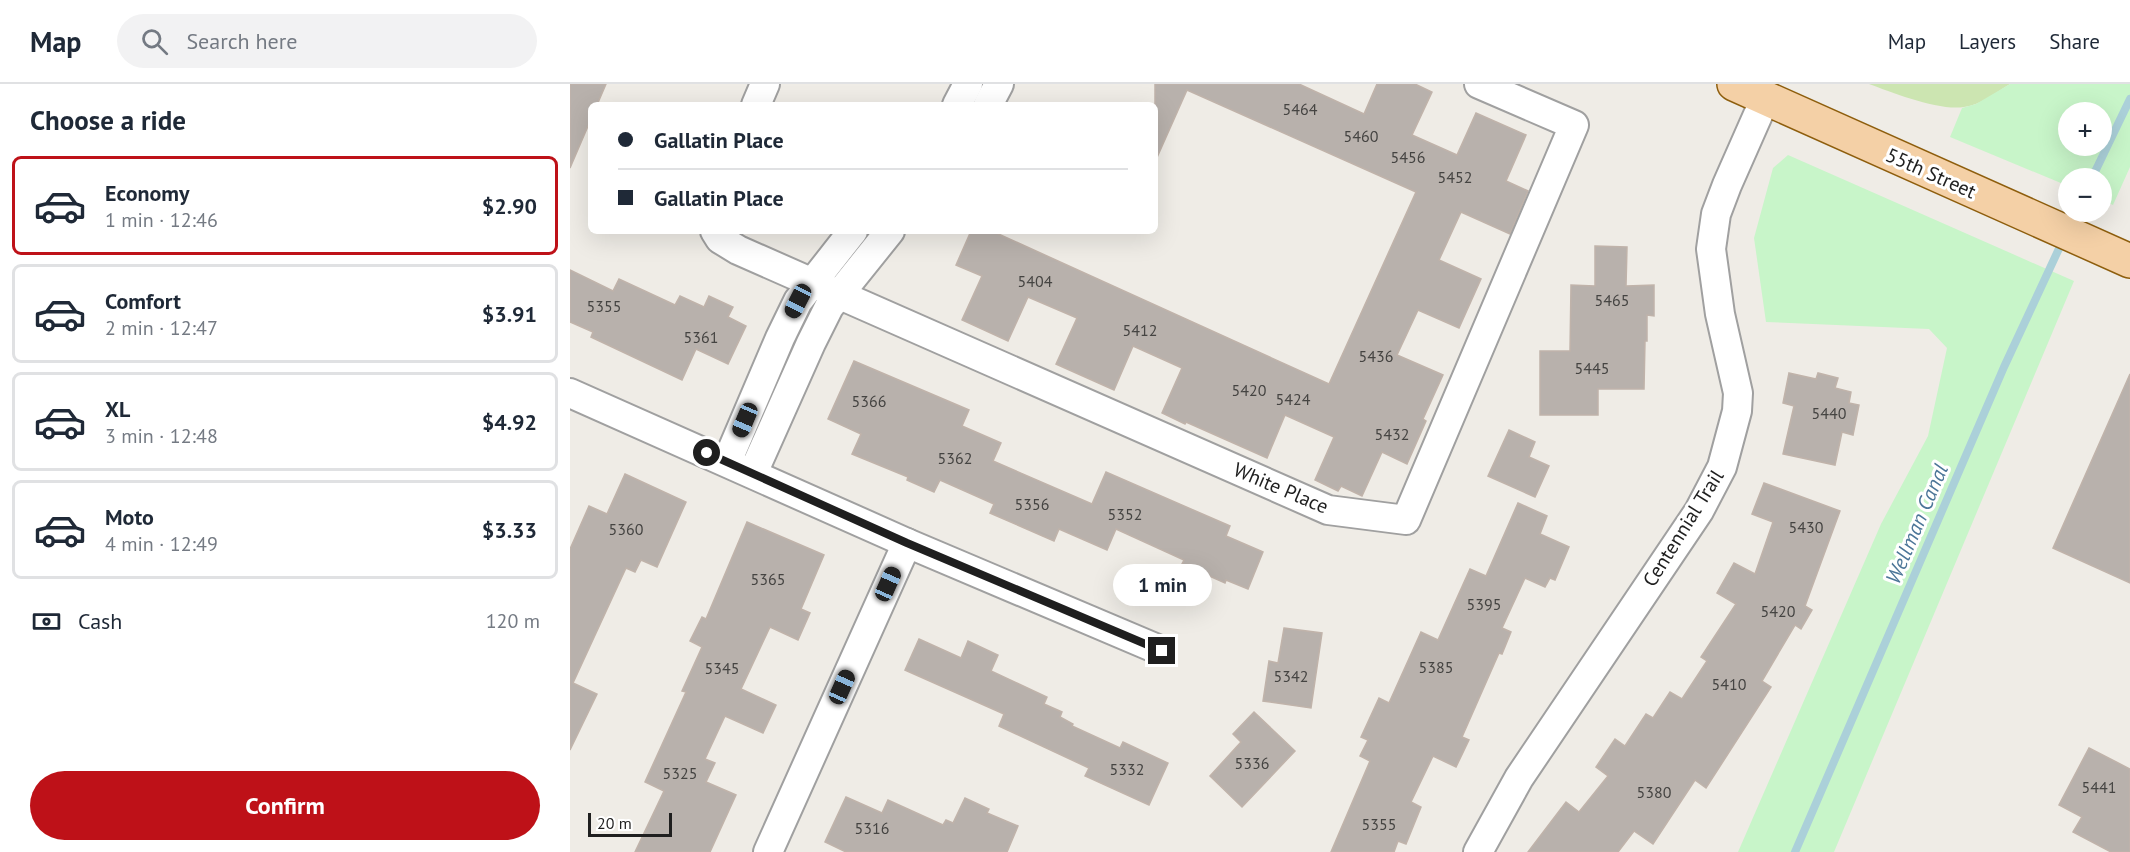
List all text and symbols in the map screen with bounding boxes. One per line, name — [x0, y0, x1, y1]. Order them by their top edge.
search box — [117, 14, 537, 68]
text: Map — [30, 23, 81, 60]
icon: search — [138, 25, 171, 58]
text: Search here — [186, 27, 297, 55]
text: Map — [1888, 28, 1926, 55]
text: Layers — [1959, 28, 2016, 55]
text: Share — [2049, 28, 2100, 55]
house number: 5464 — [1283, 99, 1318, 119]
map controls — [2058, 102, 2112, 222]
button: + — [2058, 102, 2112, 156]
text: Choose a ride — [30, 103, 186, 137]
text: Gallatin Place — [654, 126, 784, 154]
house number: 5460 — [1344, 126, 1379, 146]
street label: 55th Street — [1882, 142, 1980, 204]
house number: 5456 — [1391, 147, 1425, 167]
house number: 5452 — [1438, 167, 1472, 187]
button: − — [2058, 168, 2112, 222]
icon: car — [33, 179, 87, 233]
text: Economy — [105, 179, 189, 207]
text: Gallatin Place — [654, 184, 784, 212]
text: $2.90 — [482, 192, 537, 220]
text: 1 min · 12:46 — [105, 207, 218, 233]
house number: 5404 — [1018, 271, 1053, 291]
car — [782, 281, 814, 321]
icon: car — [33, 287, 87, 341]
text: Comfort — [105, 287, 181, 315]
house number: 5465 — [1595, 290, 1629, 310]
house number: 5355 — [587, 296, 621, 316]
text: $3.91 — [482, 300, 537, 328]
text: 2 min · 12:47 — [105, 315, 218, 341]
house number: 5412 — [1123, 320, 1157, 340]
house number: 5361 — [684, 327, 718, 347]
house number: 5436 — [1359, 346, 1393, 366]
house number: 5445 — [1575, 358, 1609, 378]
house number: 5420 — [1232, 380, 1267, 400]
house number: 5424 — [1276, 389, 1311, 409]
house number: 5366 — [852, 391, 886, 411]
icon: car — [33, 395, 87, 449]
text: XL — [105, 395, 130, 423]
car — [730, 400, 760, 440]
house number: 5440 — [1812, 403, 1847, 423]
text: $4.92 — [482, 408, 537, 436]
text: 3 min · 12:48 — [105, 423, 218, 449]
house number: 5432 — [1375, 424, 1409, 444]
route start — [693, 439, 720, 466]
house number: 5362 — [938, 448, 972, 468]
street label: White Place — [1230, 456, 1332, 520]
water label: Wellman Canal — [1879, 460, 1954, 588]
street label: Centennial Trail — [1637, 465, 1729, 591]
house number: 5356 — [1015, 494, 1049, 514]
icon: car — [33, 503, 87, 557]
text: Moto — [105, 503, 154, 531]
house number: 5352 — [1108, 504, 1142, 524]
text: $3.33 — [482, 516, 537, 544]
house number: 5430 — [1789, 517, 1824, 537]
house number: 5360 — [609, 519, 644, 539]
text: 4 min · 12:49 — [105, 531, 218, 557]
car — [872, 564, 904, 604]
callout: 1 min — [1112, 564, 1212, 606]
house number: 5365 — [751, 569, 785, 589]
text: 1 min — [1138, 572, 1187, 598]
house number: 5395 — [1467, 594, 1501, 614]
house number: 5420 — [1761, 601, 1796, 621]
icon: cash — [30, 605, 63, 638]
text: Cash — [78, 607, 122, 635]
text: 120 m — [486, 608, 540, 634]
route end — [1148, 637, 1175, 664]
house number: 5385 — [1419, 657, 1453, 677]
house number: 5345 — [705, 658, 739, 678]
house number: 5342 — [1274, 666, 1308, 686]
car — [826, 667, 858, 707]
house number: 5410 — [1712, 674, 1747, 694]
house number: 5336 — [1235, 753, 1269, 773]
house number: 5332 — [1110, 759, 1144, 779]
house number: 5325 — [663, 763, 697, 783]
button: Confirm — [30, 771, 540, 840]
house number: 5441 — [2082, 777, 2116, 797]
house number: 5380 — [1637, 782, 1672, 802]
scale bar — [588, 810, 672, 838]
text: 20 m — [597, 813, 632, 833]
house number: 5355 — [1362, 814, 1396, 834]
house number: 5316 — [855, 818, 889, 838]

